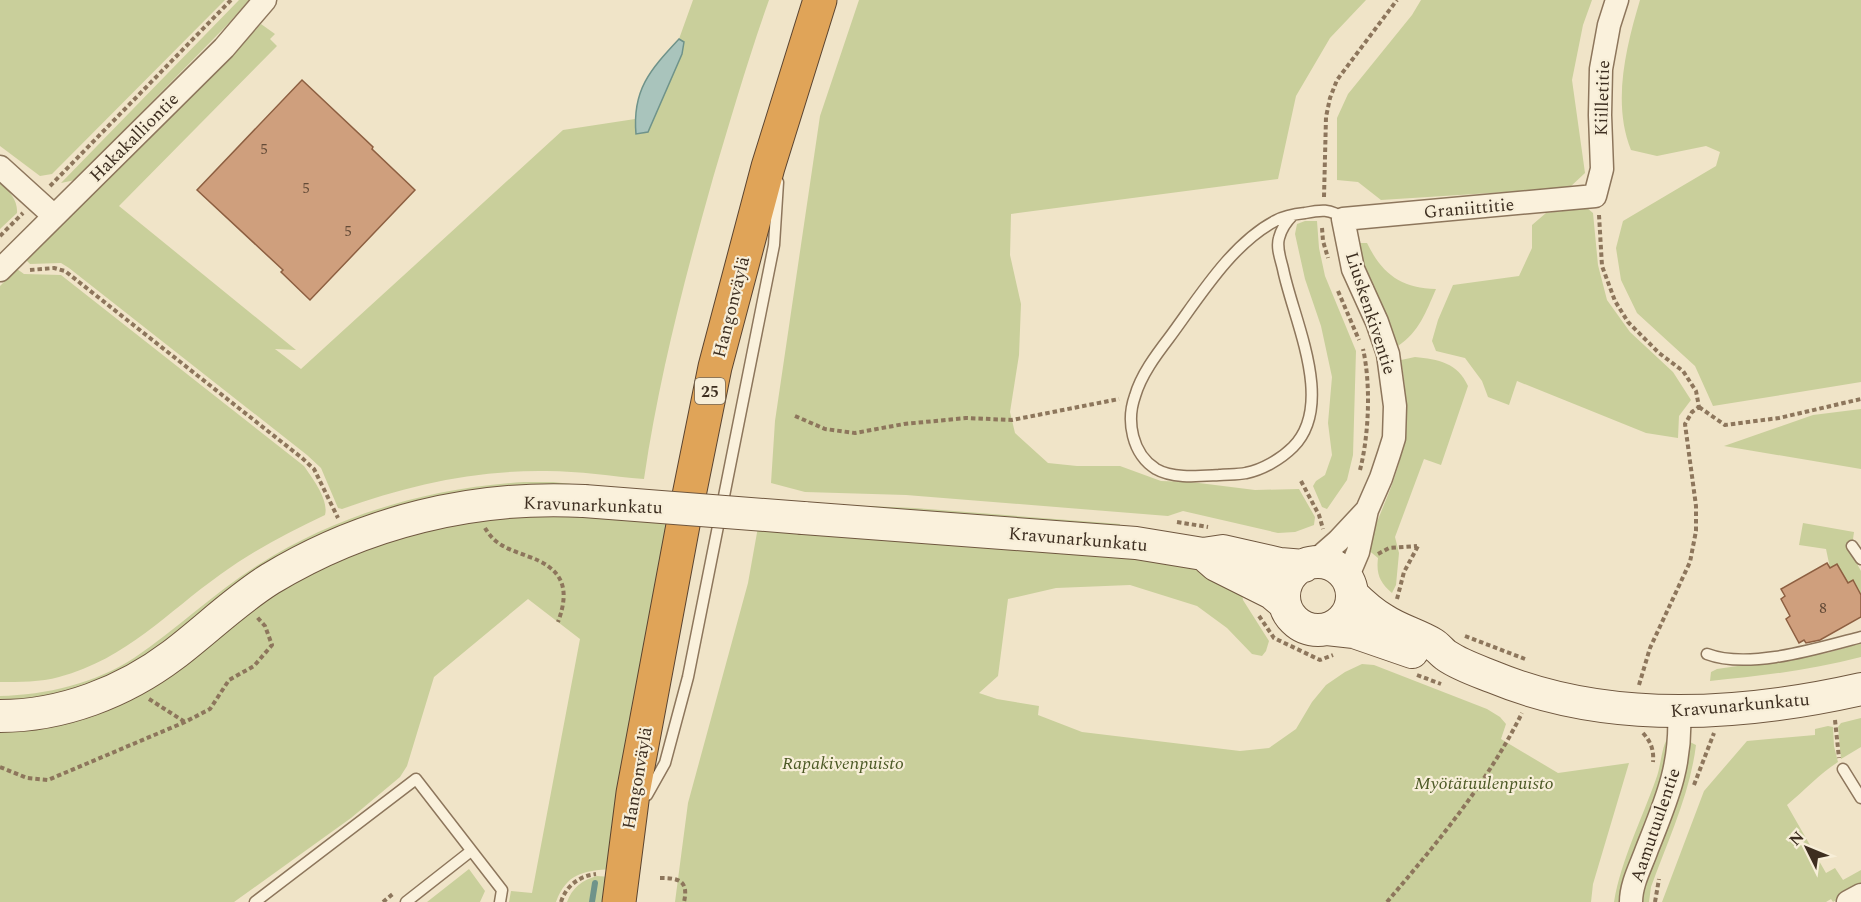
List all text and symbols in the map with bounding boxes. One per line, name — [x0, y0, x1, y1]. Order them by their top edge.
street label: Kiilletitie — [1588, 60, 1617, 136]
street label: Hakakalliontie — [83, 86, 185, 188]
house number: 5 — [260, 138, 268, 161]
house number: 5 — [302, 177, 310, 200]
street label: Graniittitie — [1423, 191, 1515, 226]
house number: 5 — [344, 220, 352, 243]
street label: Liuskenkiventie — [1338, 248, 1403, 378]
street label: Hangonväylä — [706, 253, 757, 361]
road number: 25 — [695, 378, 725, 404]
street label: Kravunarkunkatu — [523, 490, 663, 521]
street label: Kravunarkunkatu — [1007, 520, 1149, 559]
house number: 8 — [1819, 597, 1827, 620]
street label: Kravunarkunkatu — [1669, 686, 1811, 725]
street label: Hangonväylä — [615, 725, 660, 831]
park label: Rapakivenpuisto — [782, 750, 904, 777]
street label: Aamutuulentie — [1623, 764, 1688, 886]
park label: Myötätuulenpuisto — [1414, 770, 1554, 797]
north arrow — [1777, 818, 1837, 878]
text: N — [1784, 825, 1810, 851]

